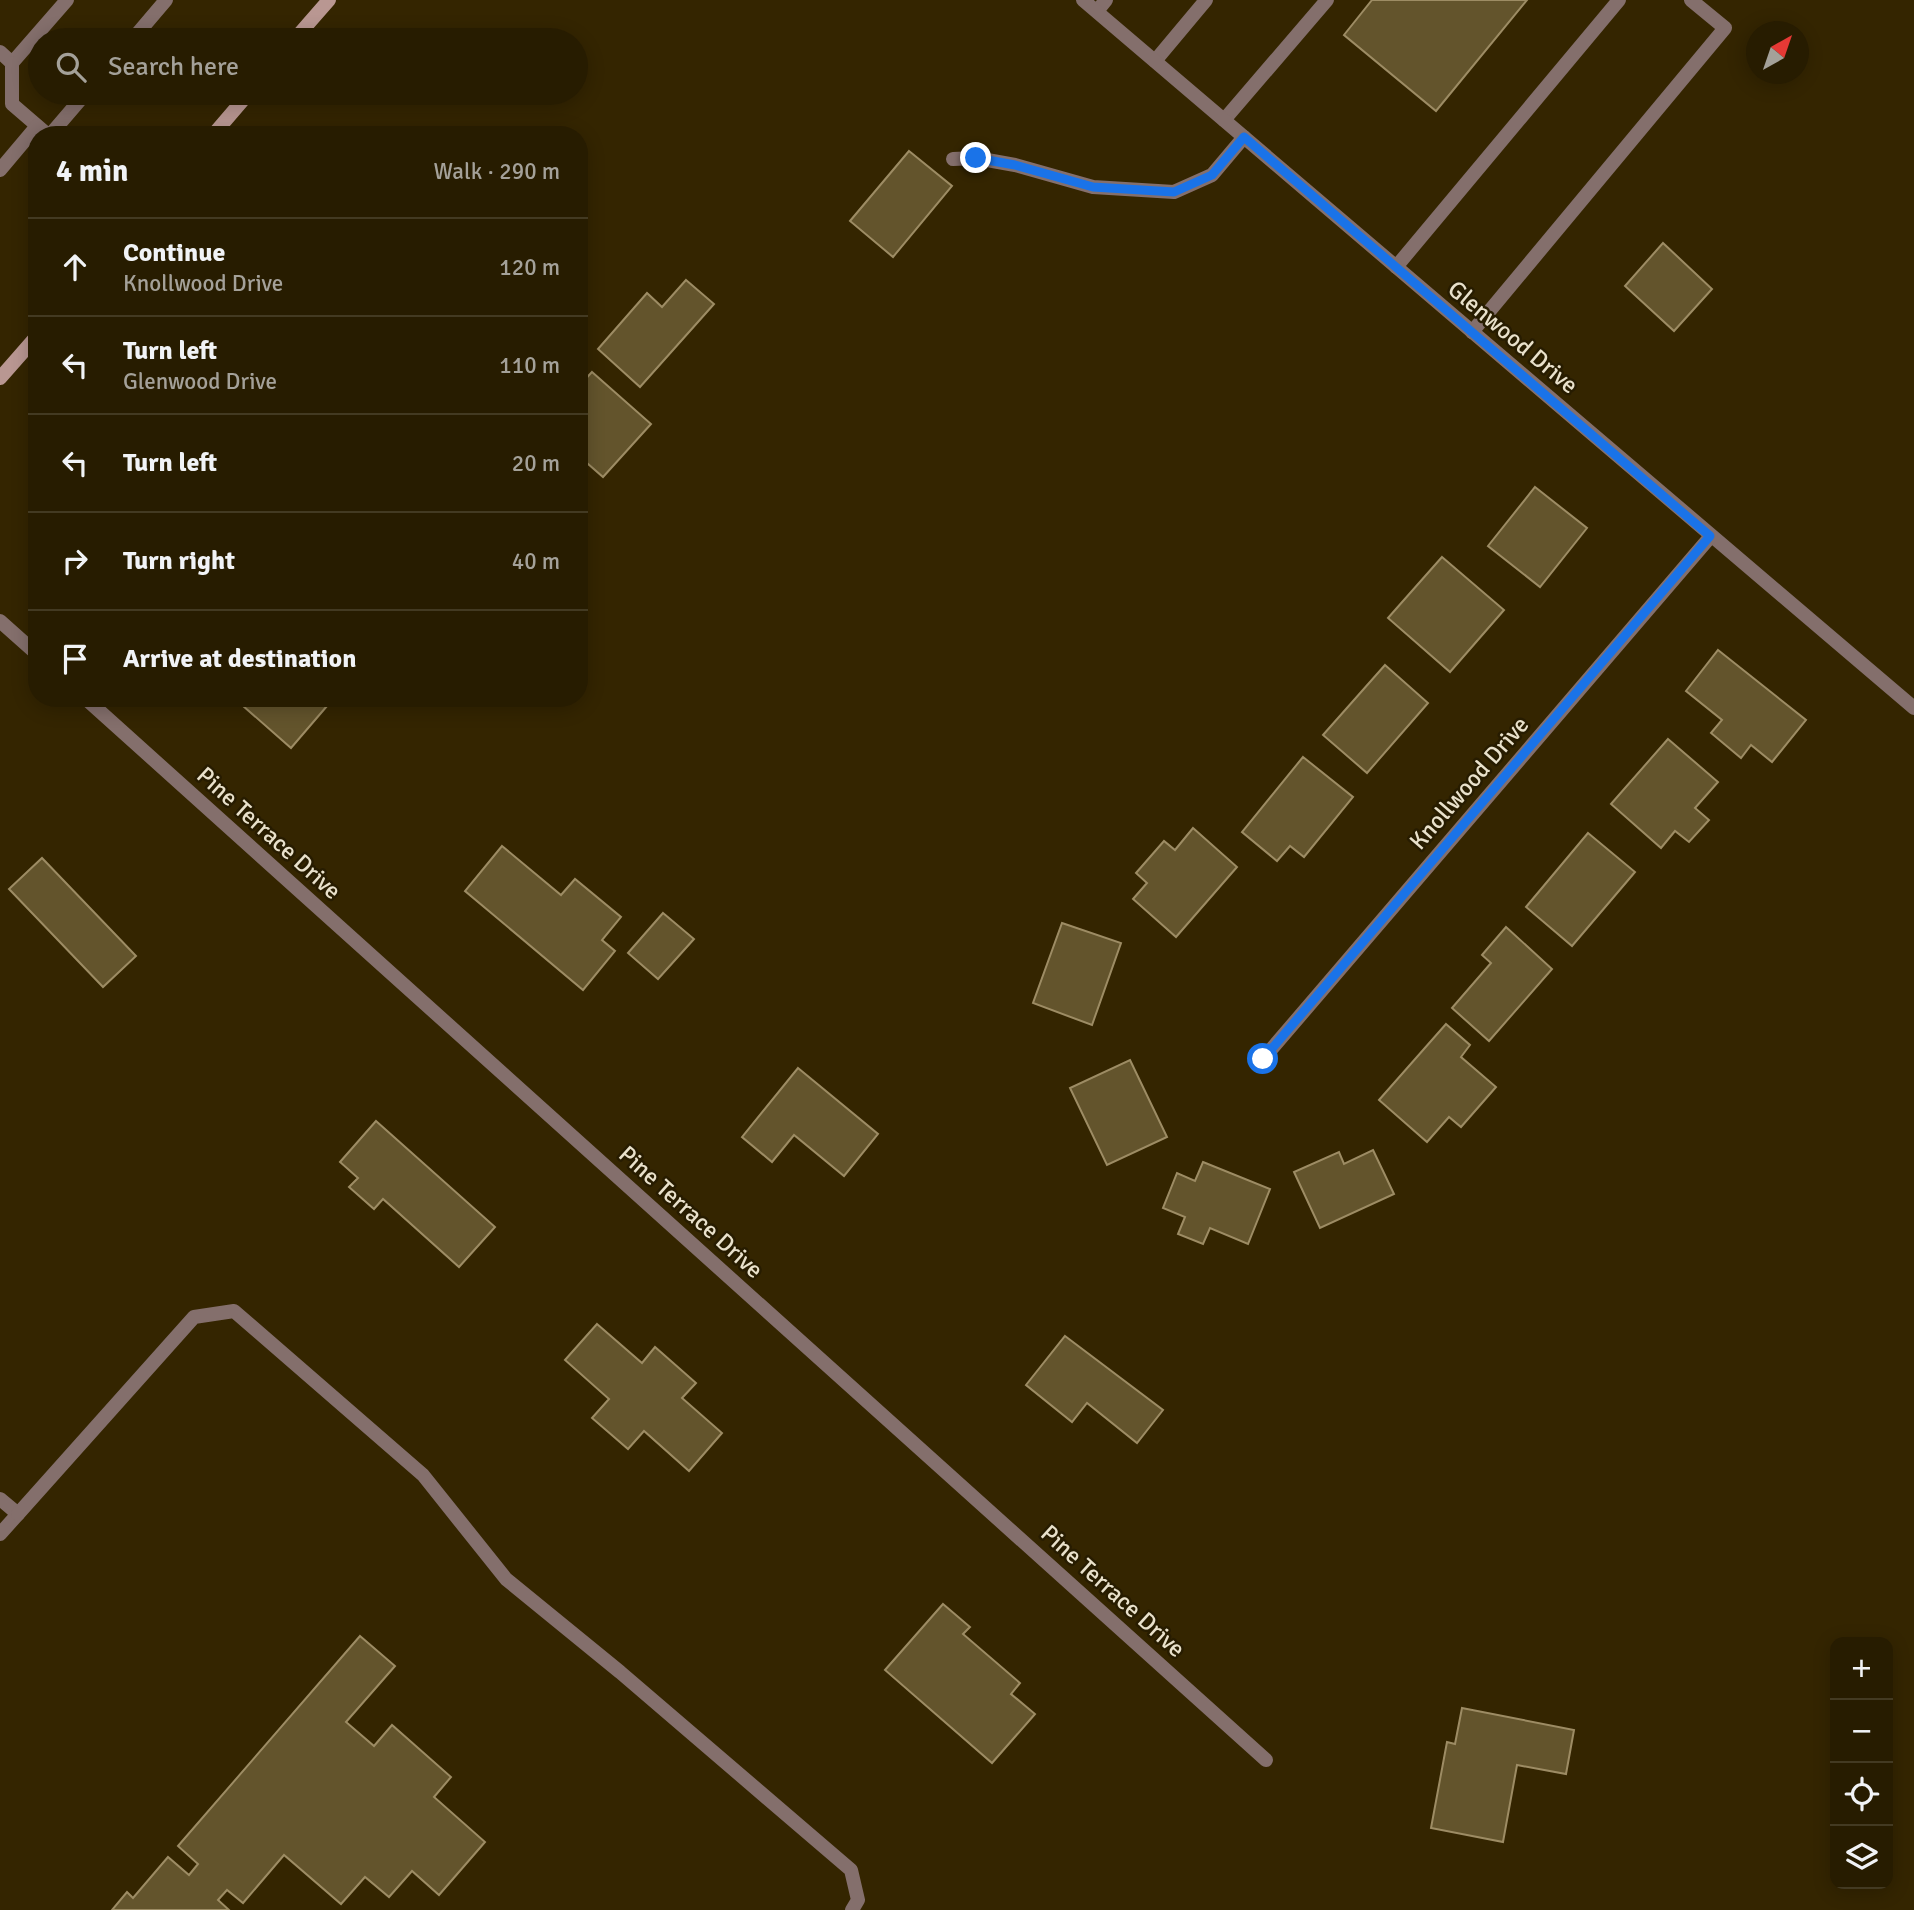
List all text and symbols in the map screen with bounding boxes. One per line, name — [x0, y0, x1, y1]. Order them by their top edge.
north arrow — [1746, 21, 1809, 84]
search box — [28, 28, 588, 105]
icon: search — [52, 48, 90, 86]
text: Search here — [108, 51, 239, 83]
route end — [960, 142, 991, 173]
text: 4 min — [56, 153, 128, 190]
text: Walk · 290 m — [434, 157, 560, 186]
text: Continue — [123, 237, 225, 269]
icon: ahead — [56, 248, 94, 286]
text: 120 m — [499, 253, 560, 282]
text: Knollwood Drive — [123, 269, 283, 298]
street label: Glenwood Drive — [1442, 274, 1584, 400]
text: Turn left — [123, 335, 217, 367]
icon: left — [56, 346, 94, 384]
text: 110 m — [499, 351, 560, 380]
text: Glenwood Drive — [123, 367, 277, 396]
icon: left — [56, 444, 94, 482]
text: Turn left — [123, 447, 217, 479]
text: 20 m — [512, 449, 560, 478]
icon: right — [56, 542, 94, 580]
text: Turn right — [123, 545, 235, 577]
text: 40 m — [512, 547, 560, 576]
icon: arrive — [56, 640, 94, 678]
text: Arrive at destination — [123, 643, 356, 675]
street label: Knollwood Drive — [1403, 710, 1535, 856]
street label: Pine Terrace Drive — [191, 760, 347, 906]
route start — [1247, 1043, 1278, 1074]
street label: Pine Terrace Drive — [613, 1139, 769, 1285]
street label: Pine Terrace Drive — [1035, 1518, 1191, 1664]
map controls — [1830, 1637, 1893, 1889]
button: + — [1830, 1637, 1893, 1700]
button: − — [1830, 1700, 1893, 1763]
button: locate — [1830, 1763, 1893, 1826]
button: layers — [1830, 1826, 1893, 1889]

